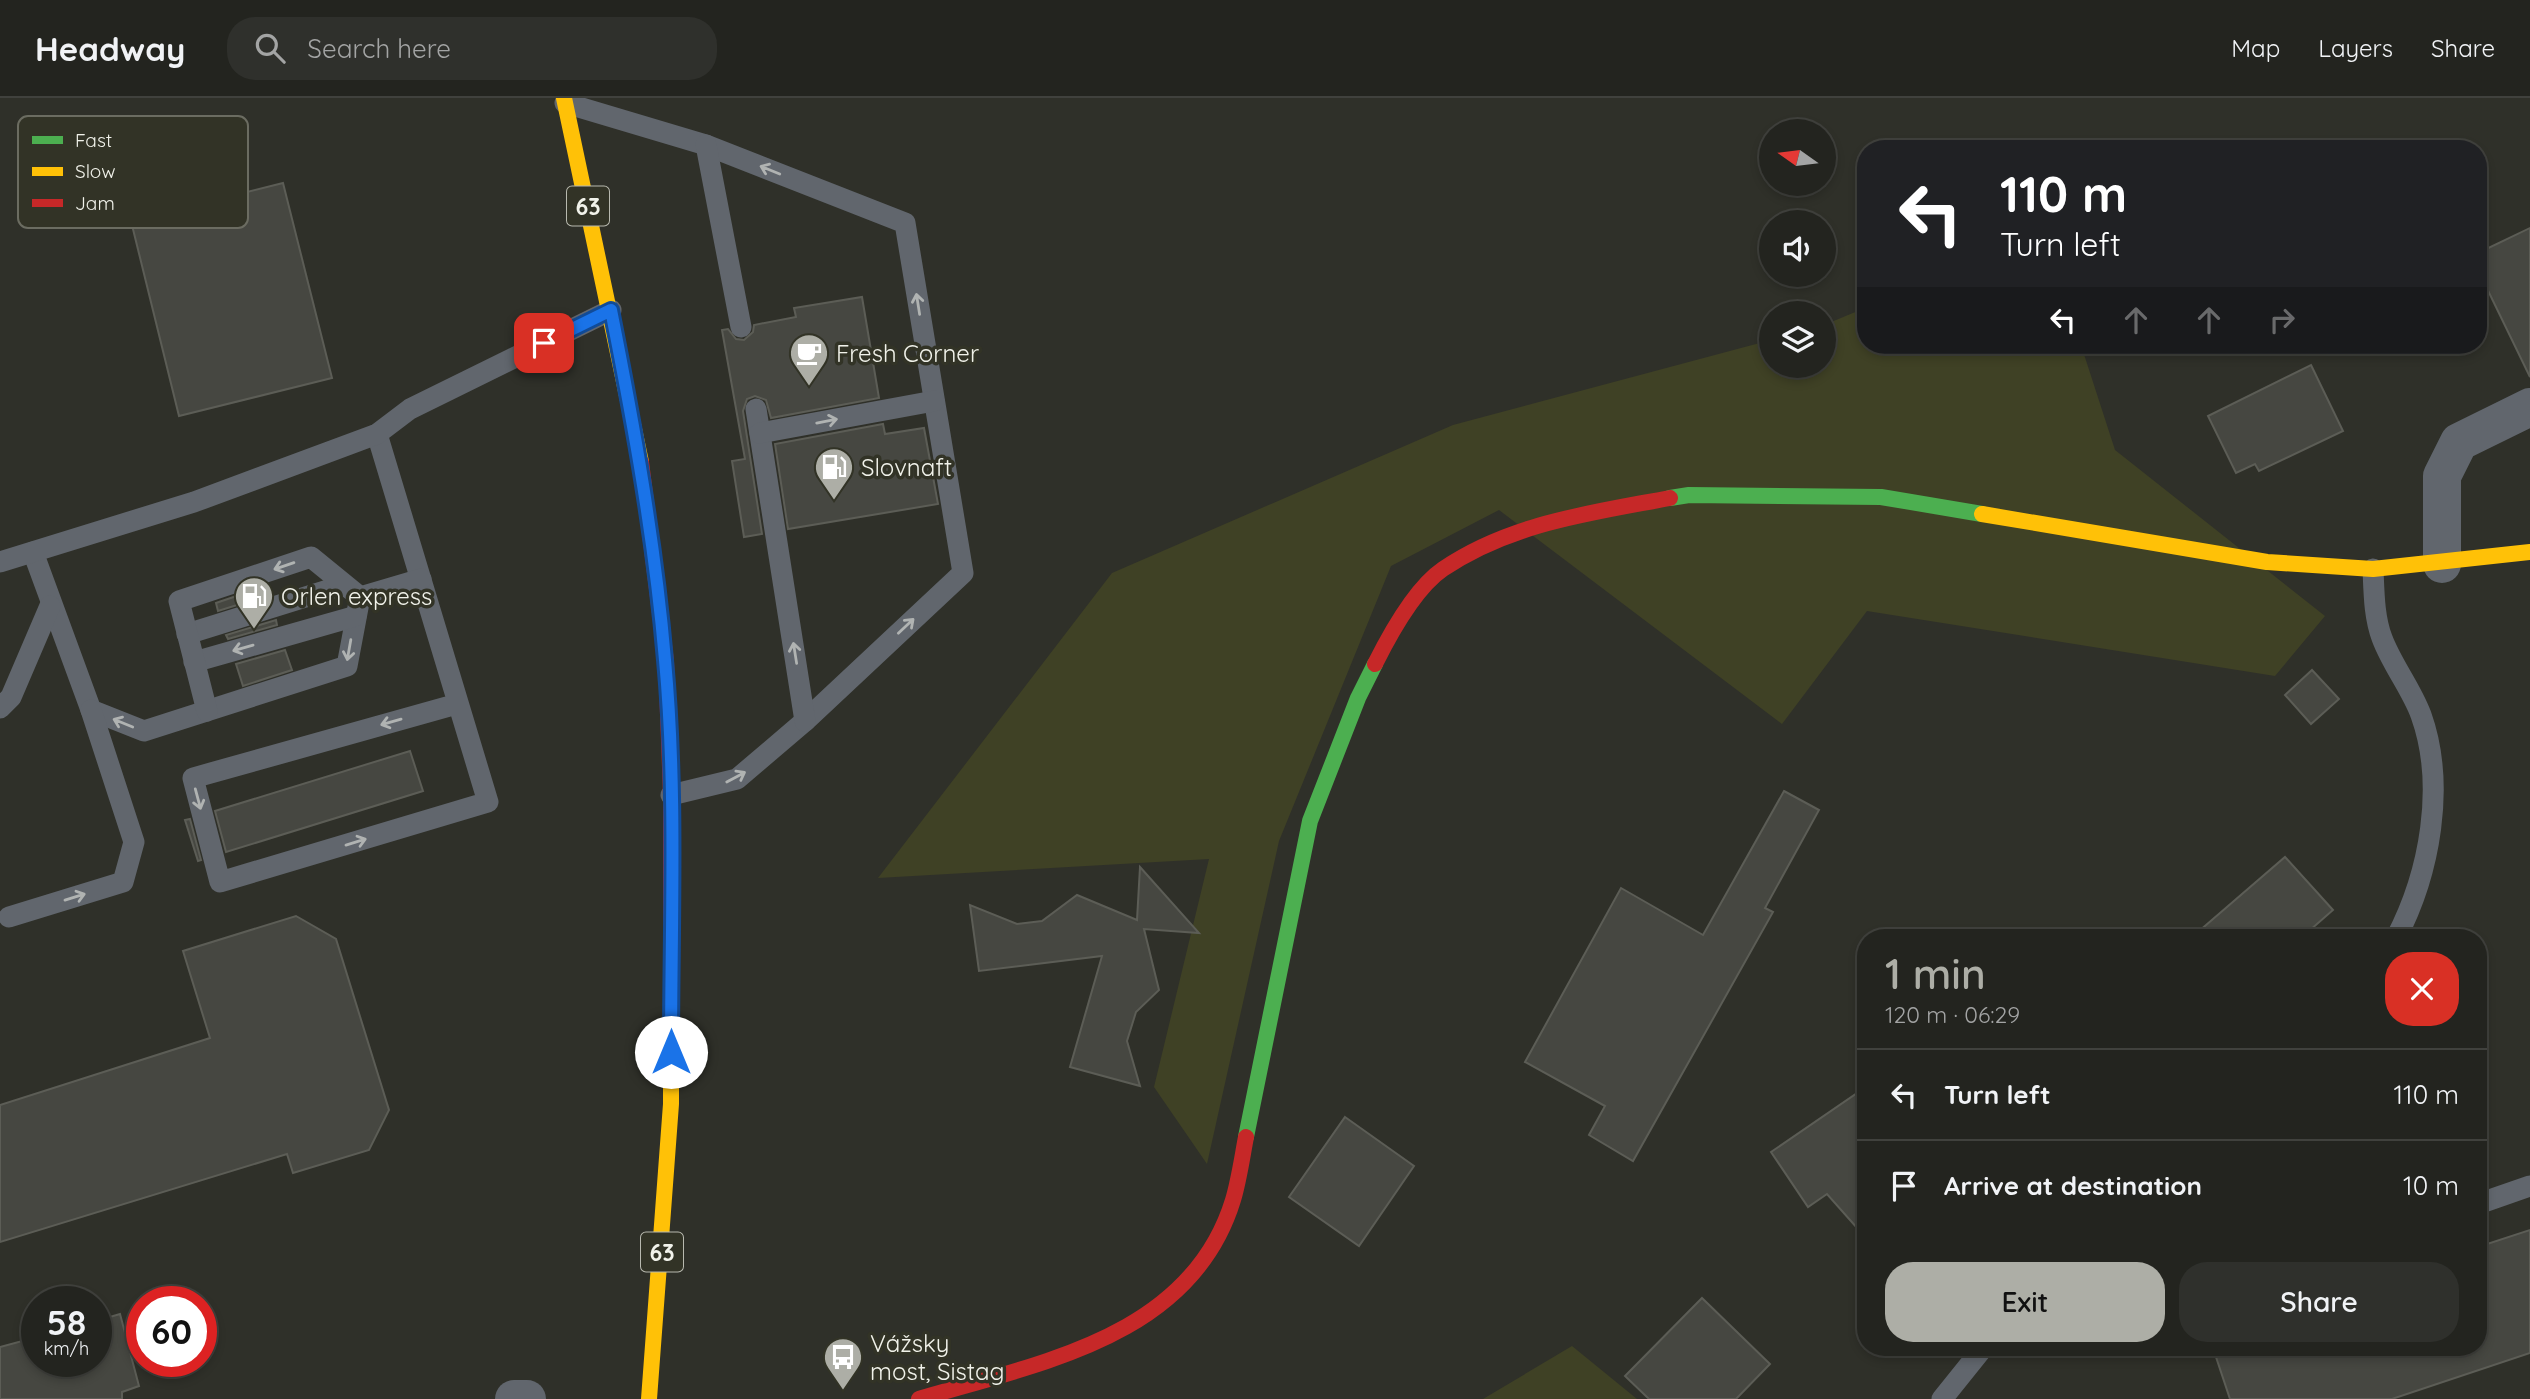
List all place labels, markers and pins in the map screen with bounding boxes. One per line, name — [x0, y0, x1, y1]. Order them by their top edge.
pin — [514, 313, 574, 373]
cafe icon: Fresh Corner — [788, 332, 830, 387]
place label: Fresh Corner — [836, 338, 979, 368]
fuel station icon: Slovnaft — [813, 446, 855, 501]
place label: Slovnaft — [861, 452, 952, 482]
fuel station icon: Orlen express — [233, 575, 275, 630]
place label: Orlen express — [281, 581, 432, 611]
place label: Vážsky most, Sistag — [870, 1328, 1005, 1386]
bus stop icon: Vážsky most, Sistag — [822, 1336, 864, 1391]

